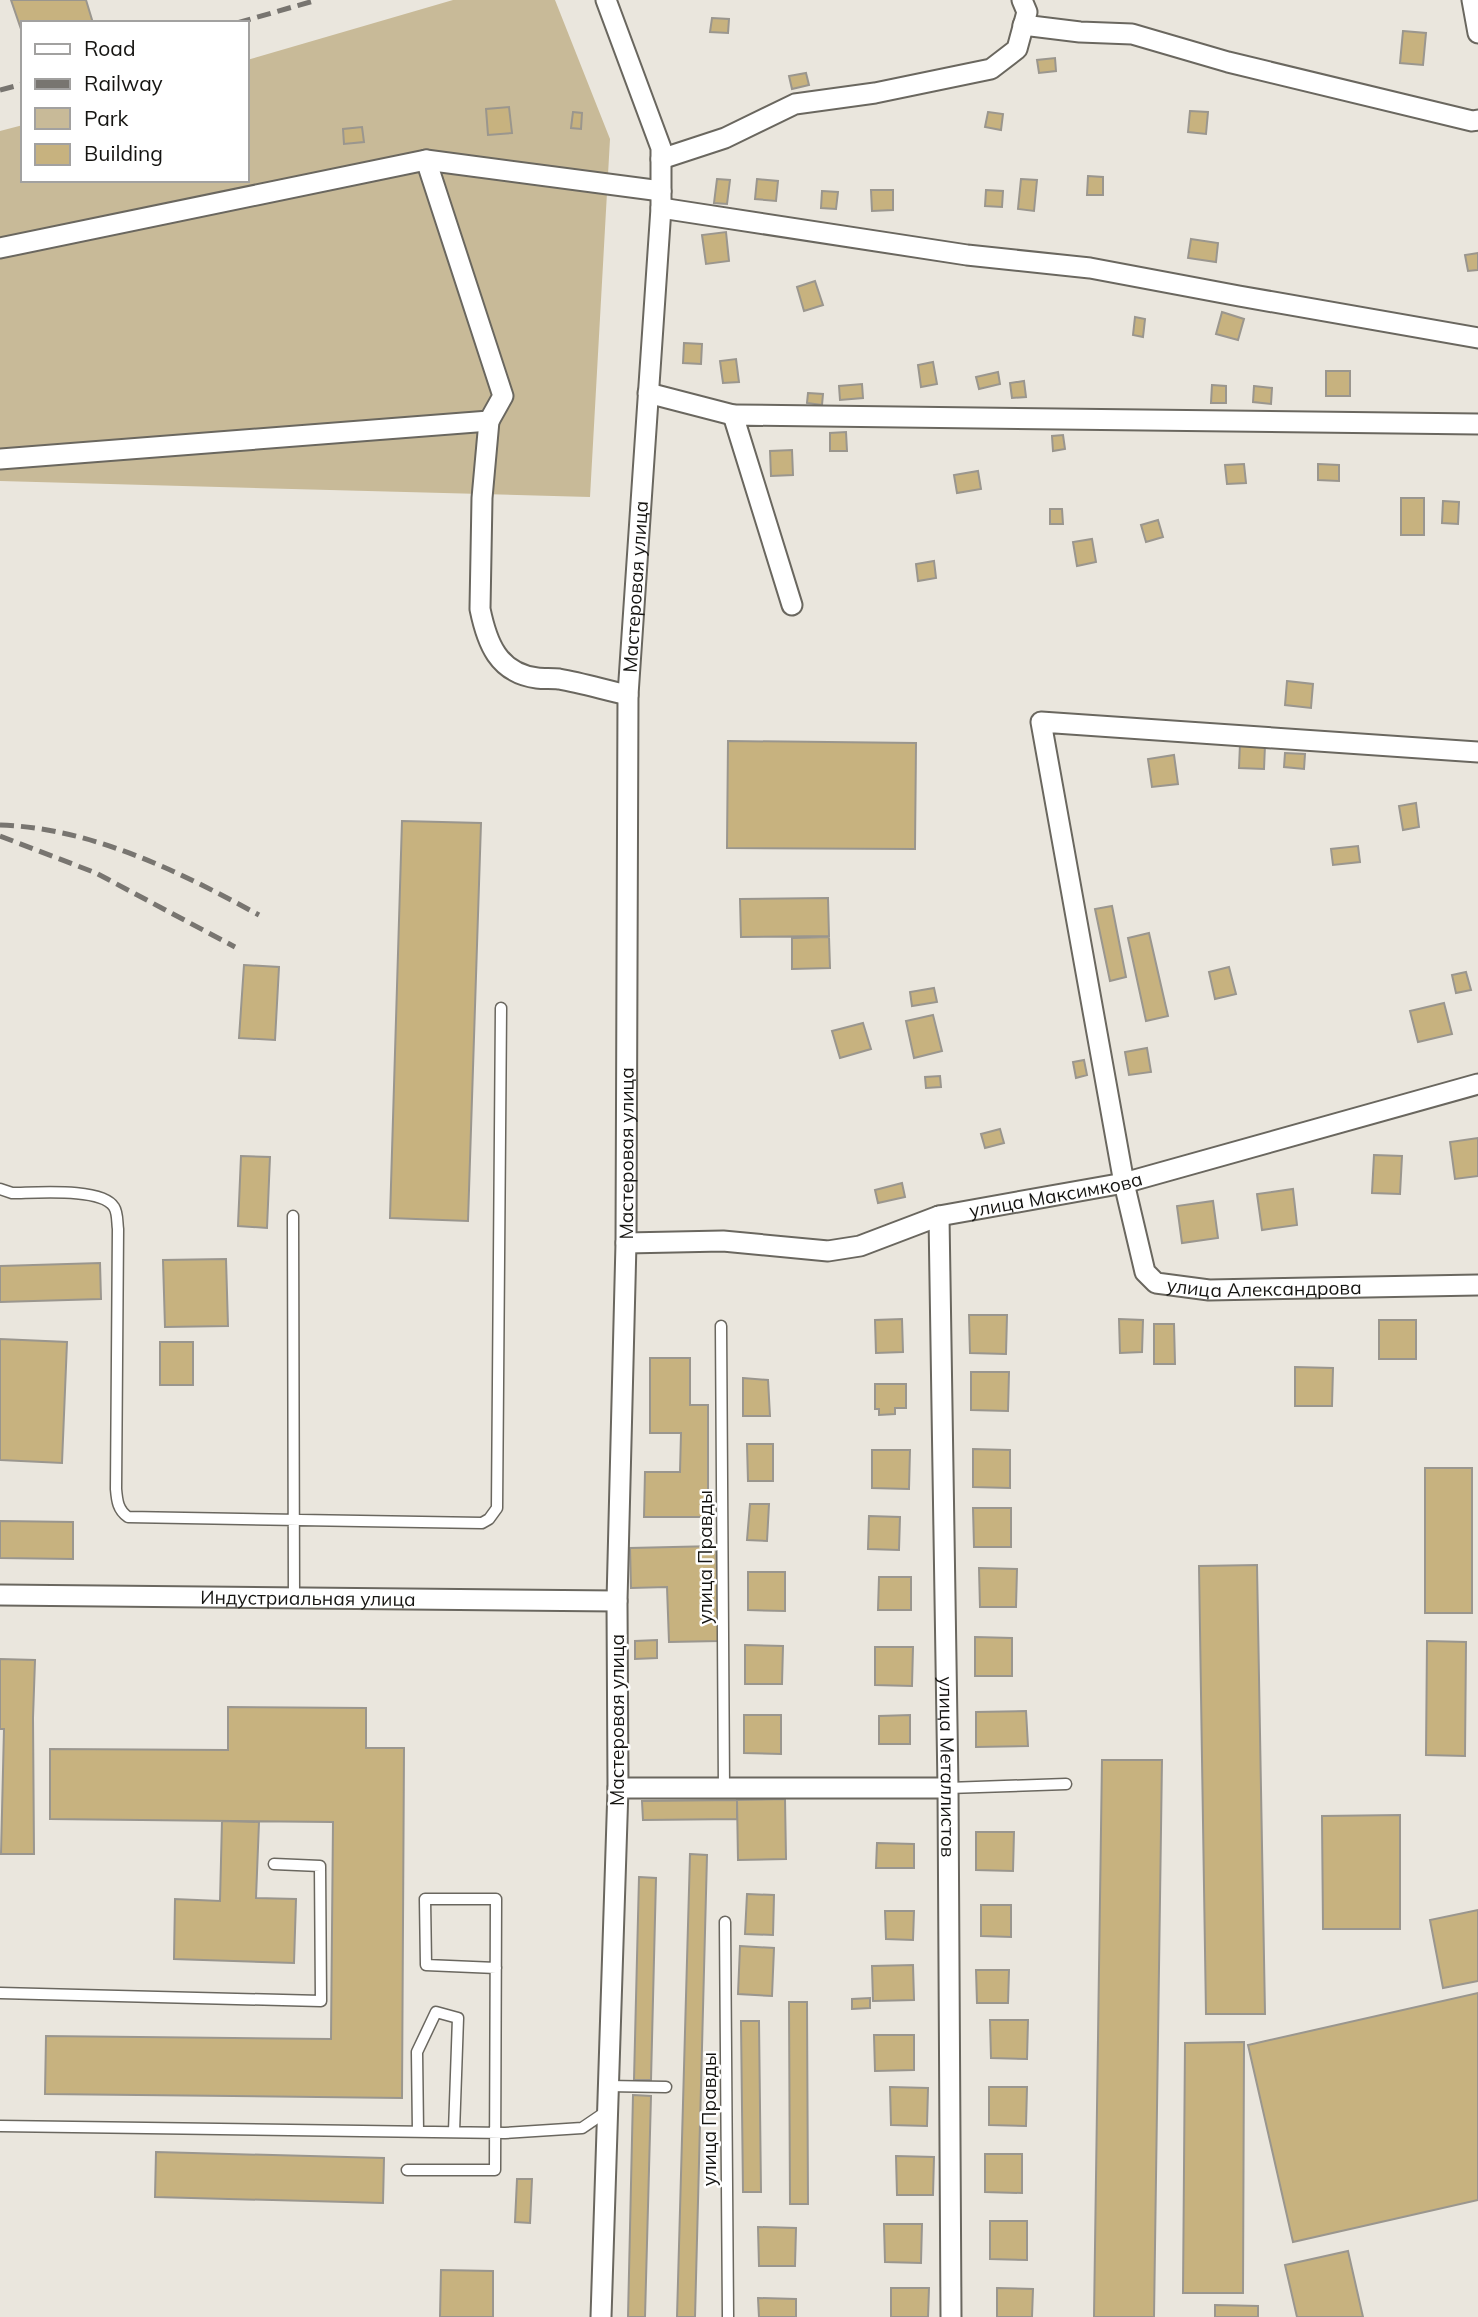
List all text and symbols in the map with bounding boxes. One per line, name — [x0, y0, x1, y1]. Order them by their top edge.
legend — [21, 21, 248, 182]
text: Road — [84, 35, 135, 61]
text: Railway — [84, 70, 163, 96]
text: Park — [84, 105, 128, 131]
text: Building — [84, 140, 163, 166]
street label: Мастеровая улица — [618, 500, 653, 673]
street label: Мастеровая улица — [614, 1067, 639, 1240]
street label: улица Максимкова — [967, 1166, 1145, 1222]
street label: улица Александрова — [1165, 1273, 1362, 1302]
street label: улица Правды — [693, 1490, 717, 1624]
street label: Индустриальная улица — [200, 1585, 416, 1611]
street label: Мастеровая улица — [605, 1634, 629, 1806]
street label: улица Металлистов — [934, 1676, 960, 1857]
street label: улица Правды — [697, 2052, 721, 2186]

